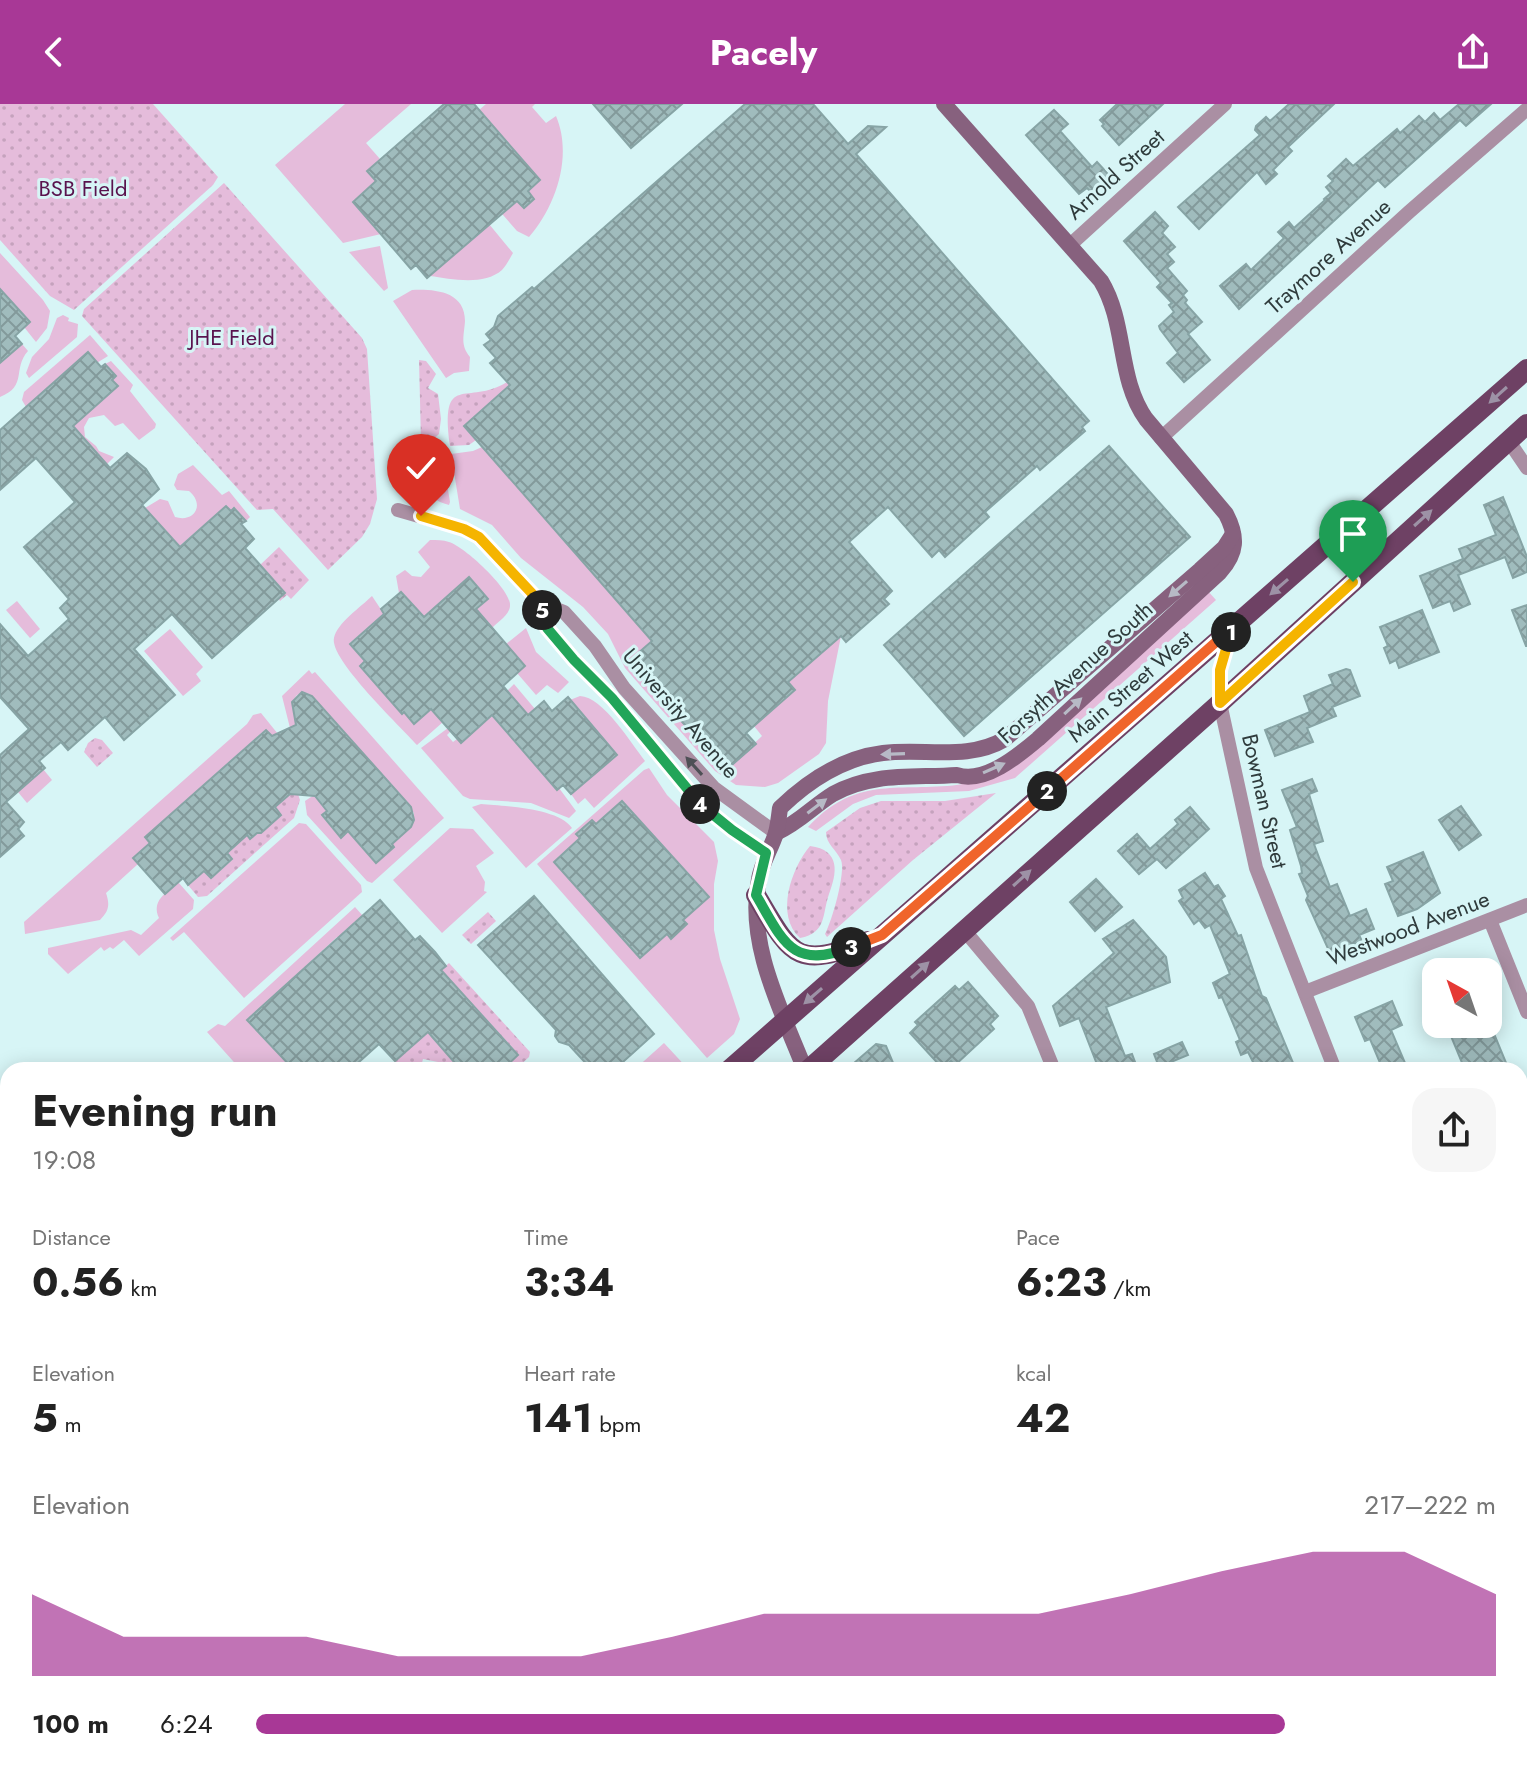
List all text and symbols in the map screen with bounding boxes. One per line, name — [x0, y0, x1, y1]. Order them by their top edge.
text: Pacely — [710, 26, 817, 78]
icon: back — [32, 30, 76, 74]
icon: share — [1451, 30, 1495, 74]
street label: Arnold Street — [1059, 121, 1172, 227]
park label: BSB Field — [39, 172, 127, 204]
street label: Traymore Avenue — [1258, 191, 1398, 321]
park label: JHE Field — [186, 321, 275, 353]
one-way arrow — [1488, 386, 1507, 404]
pin — [387, 434, 455, 516]
icon: check — [399, 446, 443, 490]
pin — [1319, 500, 1387, 582]
one-way arrow — [1413, 510, 1432, 528]
icon: arrive — [1331, 512, 1375, 556]
one-way arrow — [1269, 578, 1289, 595]
one-way arrow — [1169, 579, 1188, 597]
pin: 5 — [522, 590, 562, 630]
street label: Forsyth Avenue South — [990, 593, 1160, 751]
text: 5 — [535, 594, 549, 626]
pin: 1 — [1211, 612, 1251, 652]
text: 1 — [1225, 616, 1237, 648]
street label: Main Street West — [1060, 622, 1200, 750]
street label: University Avenue — [615, 641, 747, 785]
one-way arrow — [1064, 697, 1083, 715]
street label: Bowman Street — [1234, 731, 1296, 872]
one-way arrow — [880, 747, 905, 760]
one-way arrow — [686, 757, 704, 776]
one-way arrow — [982, 761, 1005, 775]
pin: 2 — [1027, 771, 1067, 811]
text: 2 — [1040, 775, 1054, 807]
pin: 4 — [680, 784, 720, 824]
text: 4 — [692, 788, 708, 820]
one-way arrow — [807, 798, 828, 814]
one-way arrow — [1013, 869, 1032, 887]
street label: Westwood Avenue — [1322, 882, 1494, 974]
pin: 3 — [831, 927, 871, 967]
text: 3 — [844, 931, 858, 963]
north arrow — [1422, 958, 1502, 1038]
map controls — [1422, 958, 1502, 1038]
one-way arrow — [909, 962, 929, 979]
one-way arrow — [804, 987, 824, 1004]
text: Evening run — [32, 1079, 278, 1143]
button: share — [1412, 1088, 1496, 1172]
text: 19:08 — [32, 1141, 96, 1179]
text: Distance — [32, 1221, 111, 1253]
text: Time — [524, 1221, 568, 1253]
text: Pace — [1016, 1221, 1060, 1253]
text: 0.56 — [32, 1253, 124, 1311]
text: 3:34 — [524, 1253, 614, 1311]
text: 6:23 — [1016, 1253, 1107, 1311]
text: km — [124, 1272, 157, 1304]
text: /km — [1107, 1272, 1152, 1304]
text: Elevation — [32, 1357, 115, 1389]
text: Heart rate — [524, 1357, 616, 1389]
text: kcal — [1016, 1357, 1052, 1389]
text: 5 — [32, 1389, 58, 1447]
text: 141 — [524, 1389, 593, 1447]
text: 42 — [1016, 1389, 1070, 1447]
text: m — [58, 1408, 82, 1440]
text: bpm — [593, 1408, 641, 1440]
text: Elevation — [32, 1486, 130, 1524]
text: 217–222 m — [1364, 1486, 1496, 1524]
text: 100 m — [32, 1705, 109, 1743]
text: 6:24 — [160, 1705, 213, 1743]

